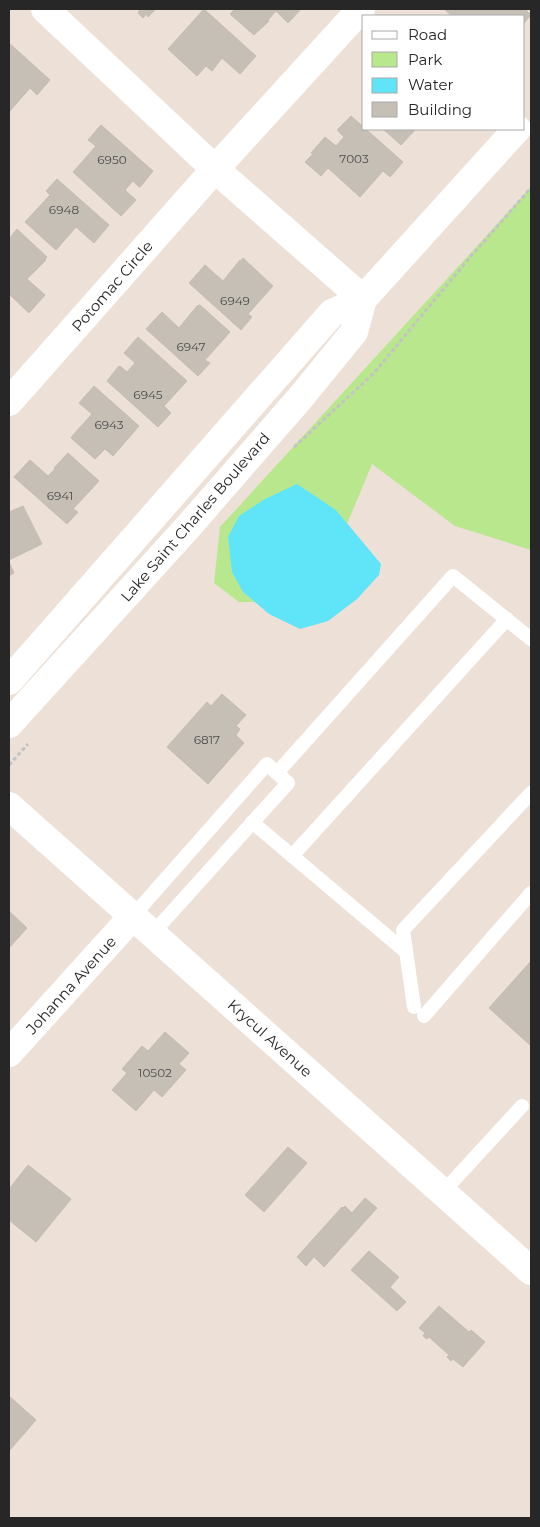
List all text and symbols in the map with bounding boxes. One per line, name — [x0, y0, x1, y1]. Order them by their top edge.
legend — [362, 15, 525, 130]
text: Road — [408, 25, 447, 44]
text: Park — [408, 50, 442, 69]
text: Water — [408, 75, 454, 94]
text: Building — [408, 100, 472, 119]
house number: 7003 — [339, 151, 369, 166]
house number: 6950 — [97, 152, 127, 167]
house number: 6948 — [49, 202, 80, 217]
street label: Potomac Circle — [67, 237, 157, 335]
house number: 6949 — [220, 293, 250, 308]
house number: 6947 — [176, 339, 206, 354]
house number: 6945 — [133, 387, 163, 402]
house number: 6943 — [94, 417, 124, 432]
street label: Lake Saint Charles Boulevard — [116, 429, 274, 605]
house number: 6941 — [47, 488, 73, 503]
house number: 6817 — [194, 732, 220, 747]
street label: Johanna Avenue — [21, 932, 120, 1039]
street label: Krycul Avenue — [224, 995, 316, 1081]
house number: 10502 — [138, 1065, 172, 1080]

